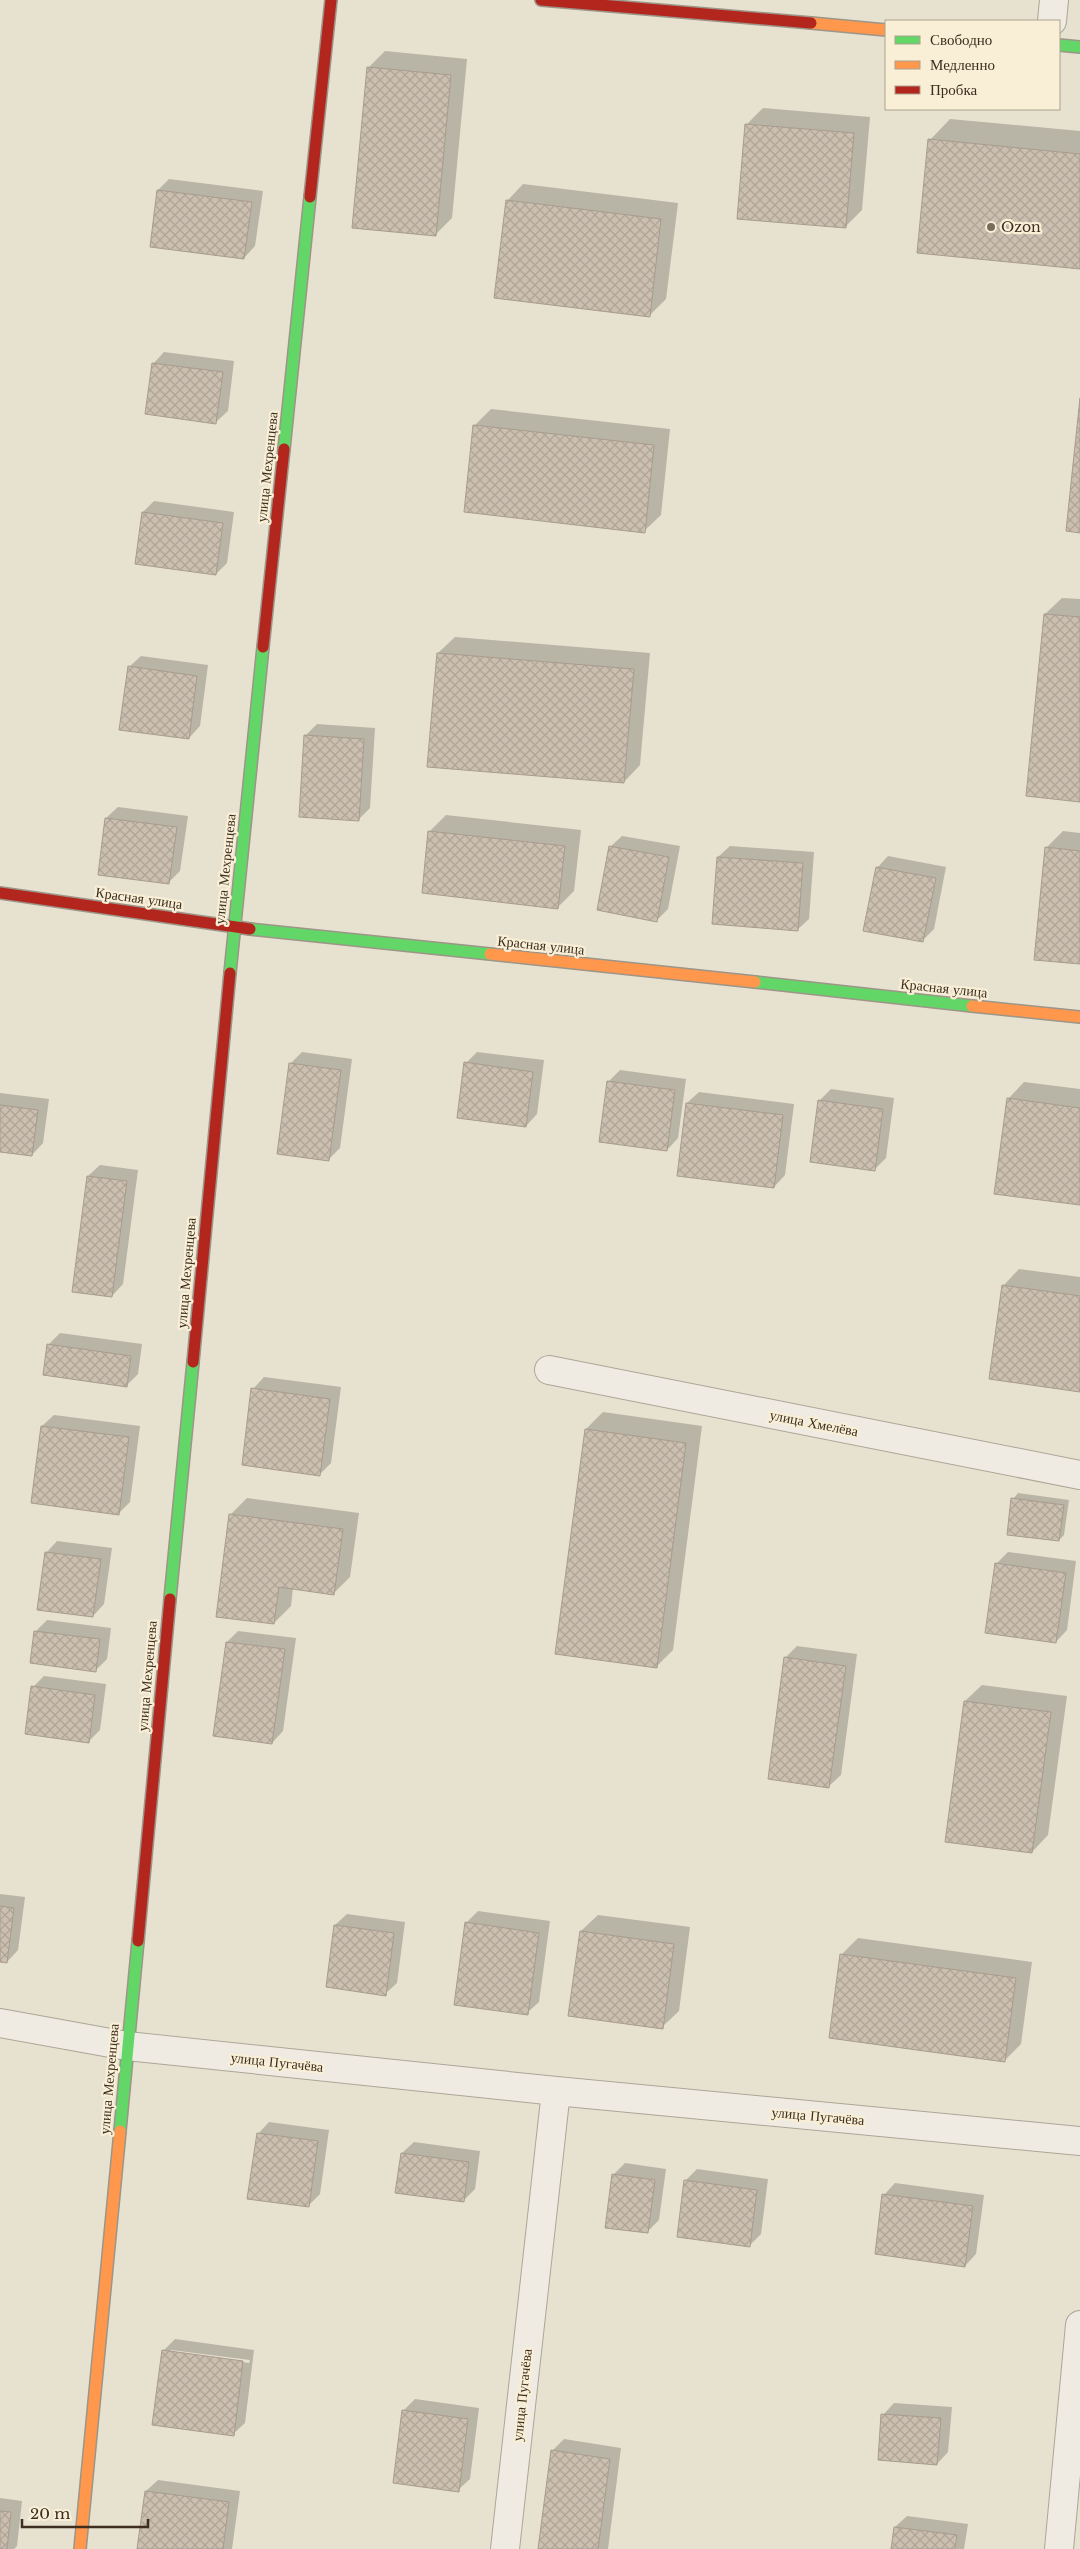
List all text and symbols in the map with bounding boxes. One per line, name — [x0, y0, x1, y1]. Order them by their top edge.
legend — [885, 20, 1060, 110]
text: Свободно — [930, 30, 992, 49]
text: Медленно — [930, 55, 995, 74]
text: Пробка — [930, 80, 978, 99]
place label: Ozon — [1001, 218, 1041, 236]
marker: Ozon — [985, 221, 997, 233]
street label: улица Мехренцева — [252, 410, 282, 523]
street label: улица Мехренцева — [210, 812, 240, 925]
street label: Красная улица — [94, 883, 184, 913]
street label: Красная улица — [497, 931, 586, 959]
street label: Красная улица — [900, 974, 989, 1002]
street label: улица Мехренцева — [172, 1216, 200, 1329]
street label: улица Хмелёва — [768, 1406, 860, 1441]
street label: улица Мехренцева — [133, 1619, 161, 1732]
street label: улица Мехренцева — [95, 2022, 123, 2135]
street label: улица Пугачёва — [230, 2048, 325, 2076]
street label: улица Пугачёва — [771, 2103, 866, 2129]
street label: улица Пугачёва — [508, 2347, 536, 2442]
scale bar — [22, 2496, 149, 2528]
text: 20 m — [30, 2504, 70, 2523]

